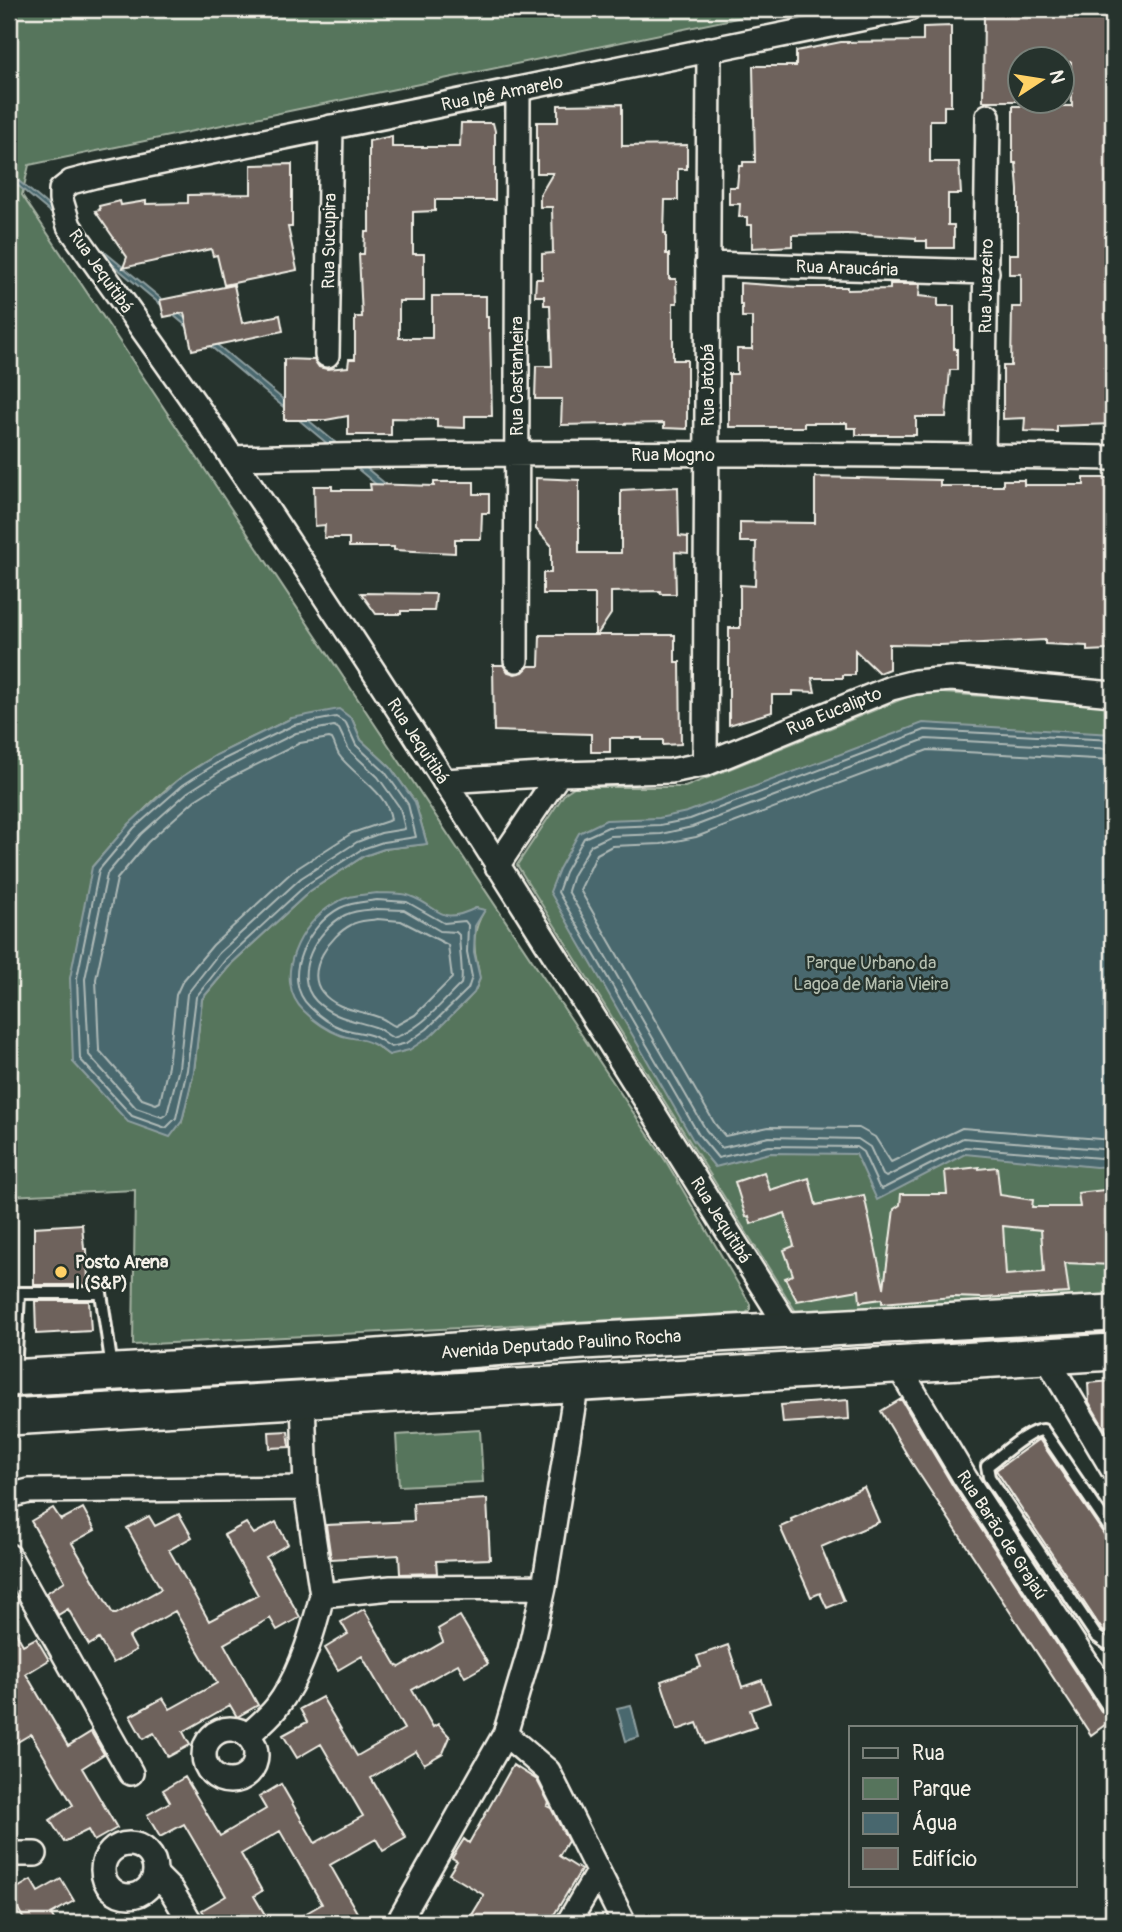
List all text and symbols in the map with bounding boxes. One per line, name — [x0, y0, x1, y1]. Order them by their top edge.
north arrow — [1006, 46, 1076, 116]
text: N — [1044, 68, 1070, 86]
street label: Rua Ipê Amarelo — [439, 70, 565, 117]
street label: Rua Sucupira — [317, 193, 342, 289]
street label: Rua Jequitibá — [63, 225, 138, 318]
street label: Rua Juazeiro — [974, 238, 999, 334]
street label: Rua Araucária — [795, 255, 899, 282]
street label: Rua Castanheira — [506, 316, 529, 436]
street label: Rua Jatobá — [697, 344, 720, 426]
street label: Rua Mogno — [631, 444, 715, 467]
street label: Rua Eucalipto — [783, 682, 885, 741]
street label: Rua Jequitibá — [381, 694, 454, 788]
park label: Parque Urbano da Lagoa de Maria Vieira — [793, 952, 949, 996]
street label: Rua Jequitibá — [685, 1173, 756, 1268]
place label: Posto Arena I (S&P) — [75, 1251, 169, 1295]
marker: Posto Arena I (S&P) — [53, 1264, 69, 1280]
street label: Avenida Deputado Paulino Rocha — [440, 1325, 682, 1364]
street label: Rua Barão de Grajaú — [951, 1466, 1052, 1604]
legend — [849, 1726, 1076, 1886]
text: Rua — [912, 1740, 945, 1767]
text: Parque — [912, 1776, 971, 1803]
text: Água — [912, 1810, 957, 1837]
text: Edifício — [912, 1846, 977, 1873]

